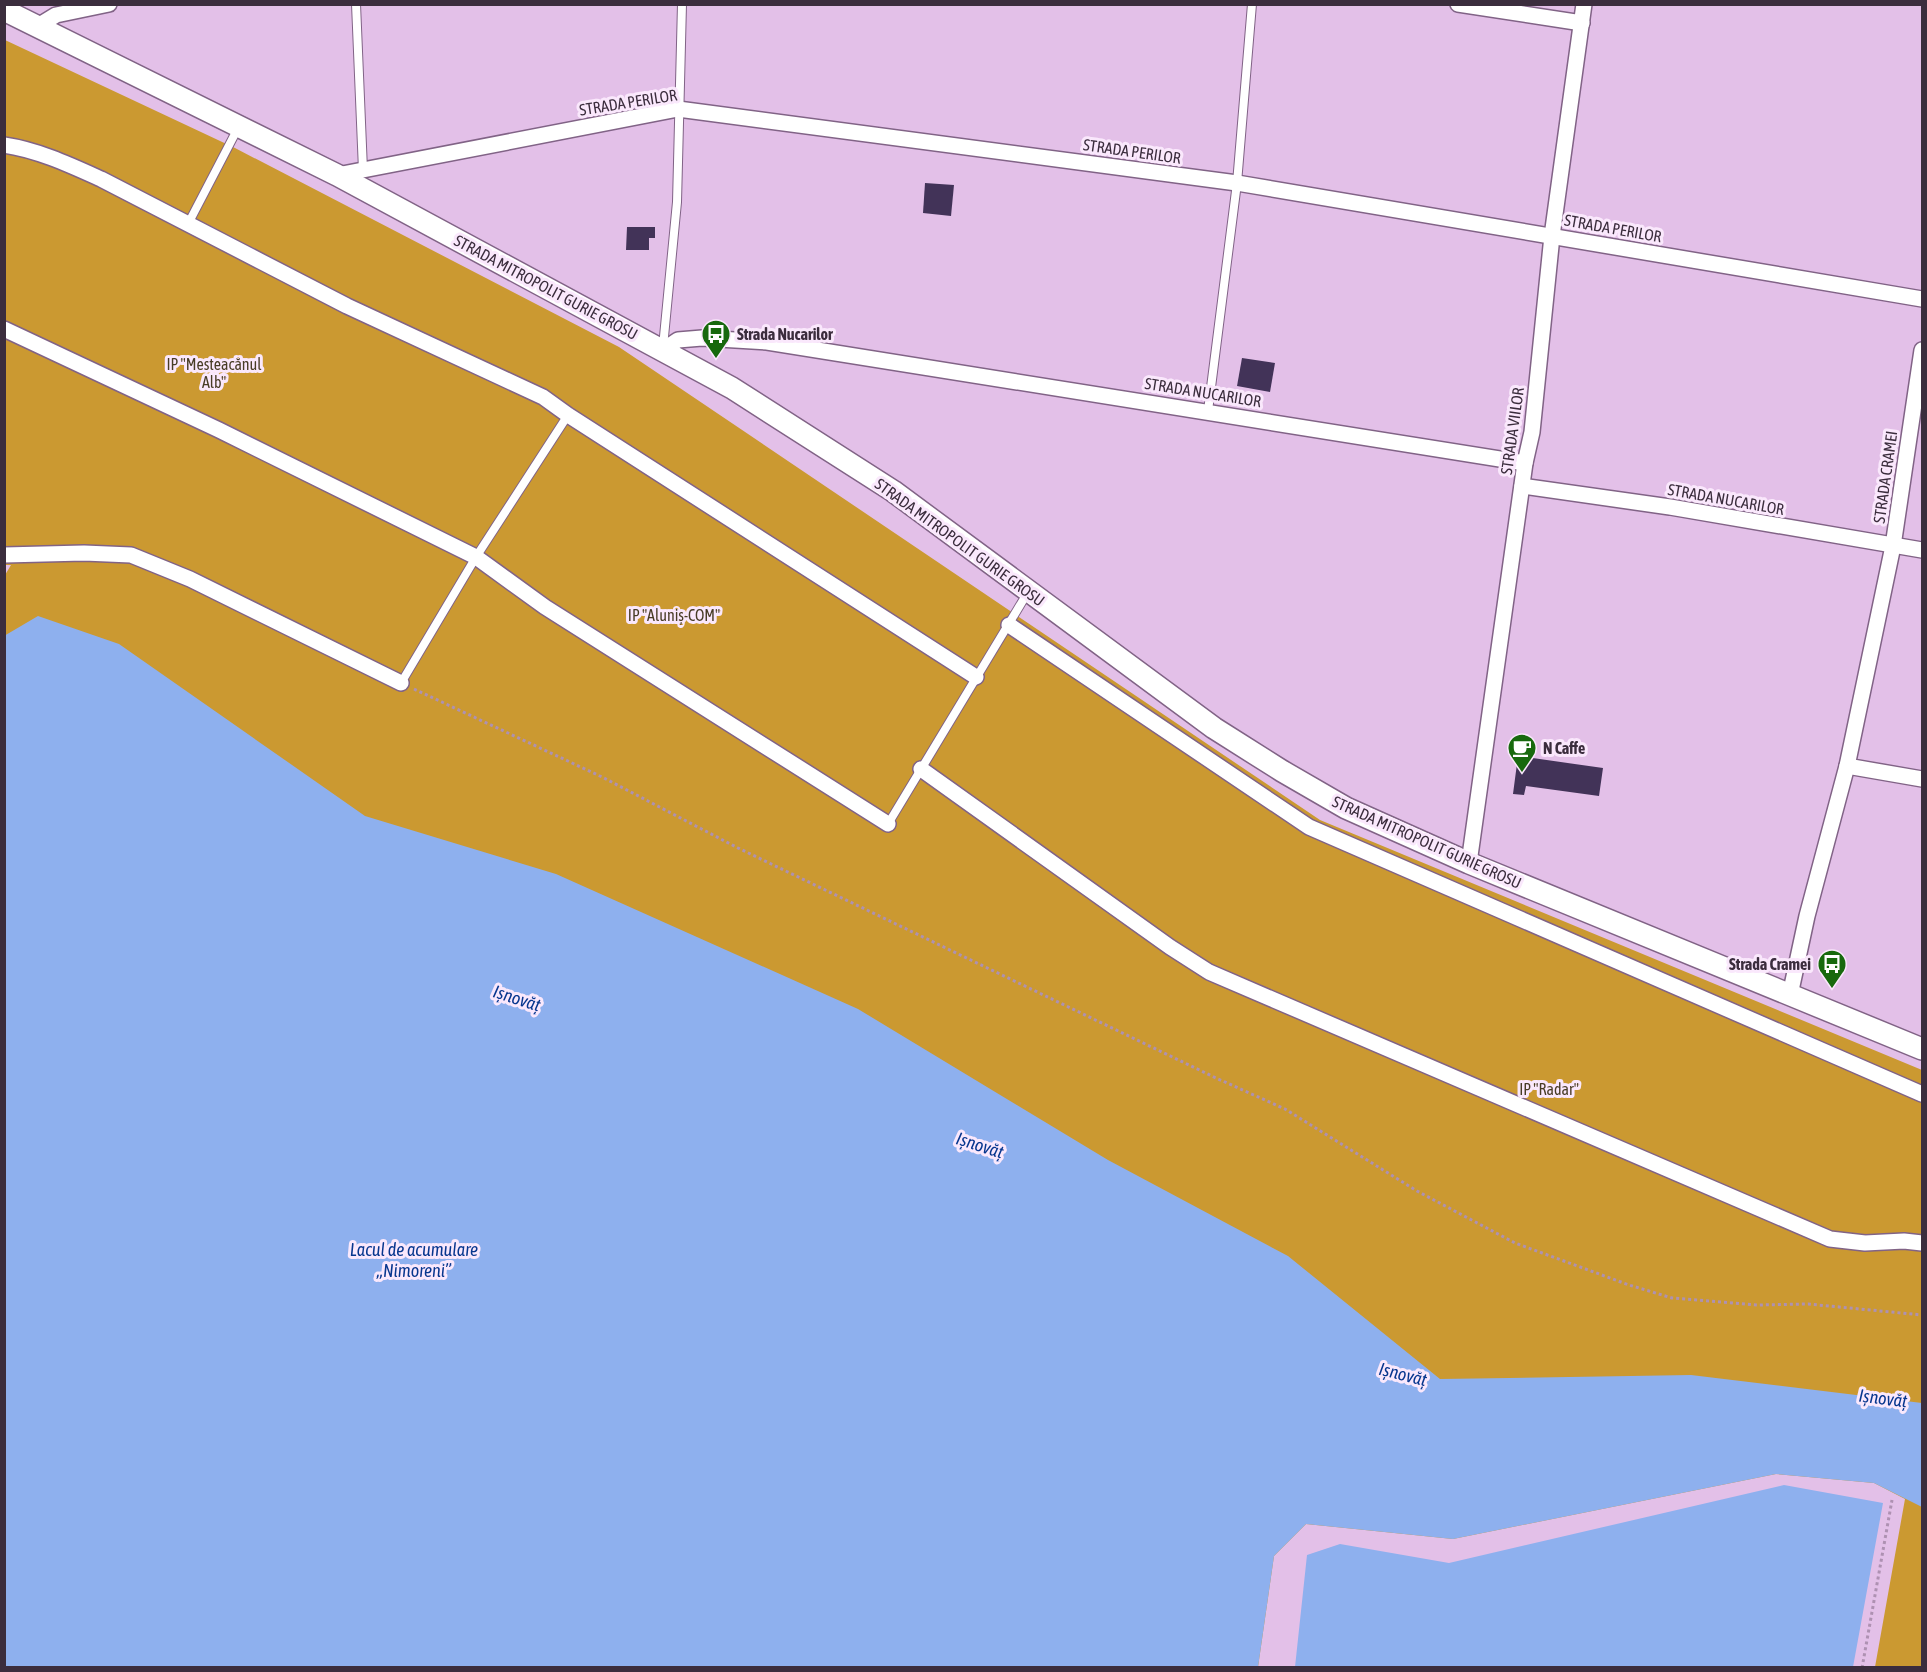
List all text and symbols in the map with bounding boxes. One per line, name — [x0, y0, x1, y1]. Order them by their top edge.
street label: STRADA PERILOR — [578, 85, 678, 119]
street label: STRADA PERILOR — [1082, 135, 1182, 167]
street label: STRADA PERILOR — [1563, 211, 1663, 245]
street label: STRADA MITROPOLIT GURIE GROSU — [451, 231, 641, 343]
bus stop icon: Strada Nucarilor — [700, 318, 732, 360]
place label: Strada Nucarilor — [737, 325, 833, 343]
park label: IP "Mesteacănul Alb" — [166, 355, 262, 391]
street label: STRADA NUCARILOR — [1143, 374, 1263, 410]
street label: STRADA VIILOR — [1497, 386, 1527, 476]
street label: STRADA CRAMEI — [1870, 430, 1900, 524]
street label: STRADA MITROPOLIT GURIE GROSU — [872, 474, 1048, 610]
street label: STRADA NUCARILOR — [1666, 480, 1786, 518]
park label: IP "Aluniș-COM" — [628, 606, 720, 625]
cafe icon: N Caffe — [1506, 732, 1538, 774]
place label: N Caffe — [1543, 739, 1585, 757]
street label: STRADA MITROPOLIT GURIE GROSU — [1330, 792, 1524, 892]
bus stop icon: Strada Cramei — [1816, 948, 1848, 990]
place label: Strada Cramei — [1729, 955, 1811, 973]
water label: Ișnovăț — [491, 980, 544, 1016]
park label: IP "Radar" — [1519, 1080, 1579, 1098]
water label: Ișnovăț — [954, 1127, 1007, 1163]
water label: Lacul de acumulare „Nimoreni” — [350, 1239, 478, 1281]
water label: Ișnovăț — [1377, 1358, 1430, 1390]
water label: Ișnovăț — [1858, 1385, 1909, 1411]

